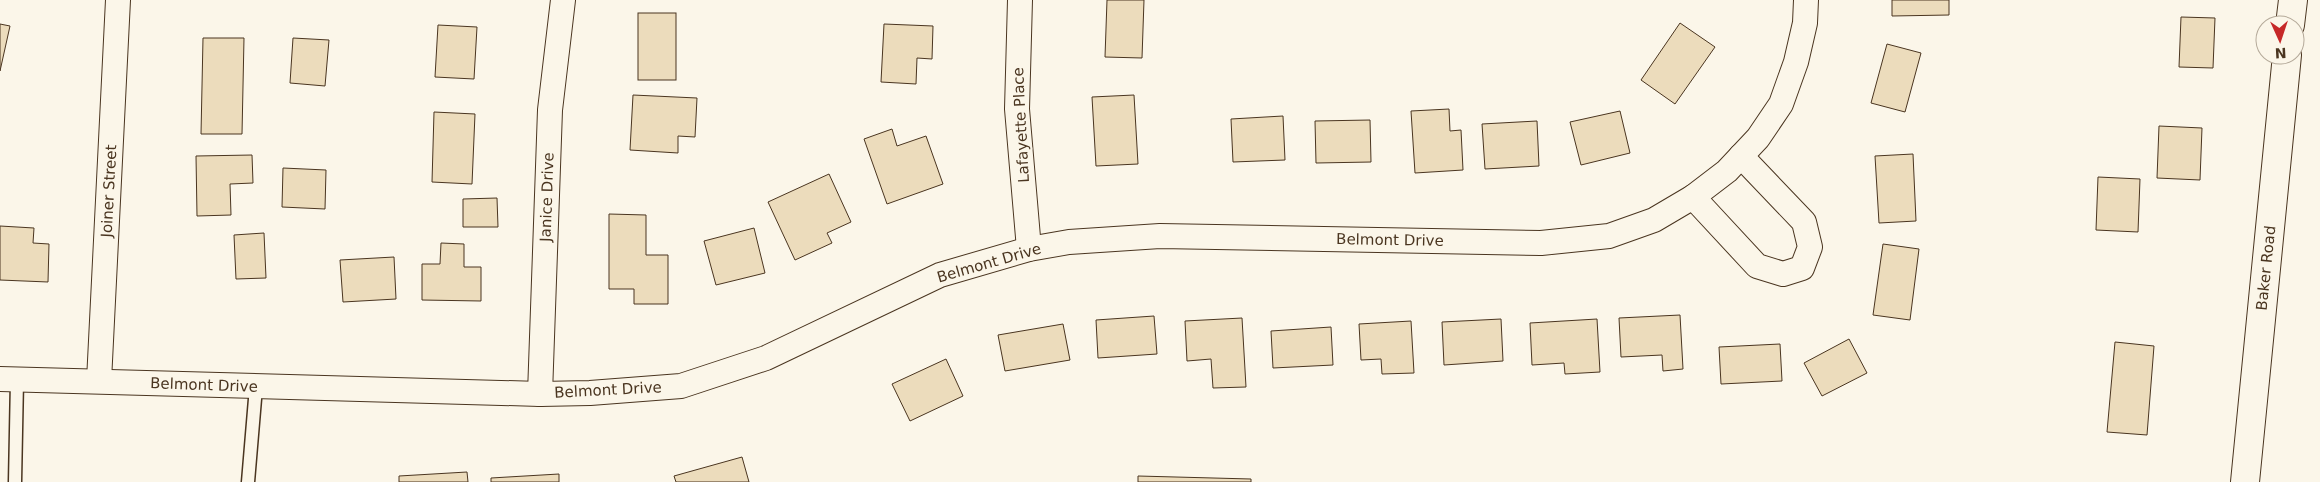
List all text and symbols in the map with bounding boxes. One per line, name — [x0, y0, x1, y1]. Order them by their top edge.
north arrow — [2255, 15, 2305, 65]
text: N — [2274, 45, 2287, 61]
street label: Lafayette Place — [1009, 67, 1033, 183]
street label: Joiner Street — [98, 144, 120, 239]
street label: Janice Drive — [536, 152, 558, 243]
street label: Baker Road — [2253, 225, 2279, 311]
street label: Belmont Drive — [1336, 230, 1444, 250]
street label: Belmont Drive — [935, 240, 1043, 286]
street label: Belmont Drive — [150, 374, 258, 396]
street label: Belmont Drive — [554, 378, 662, 402]

